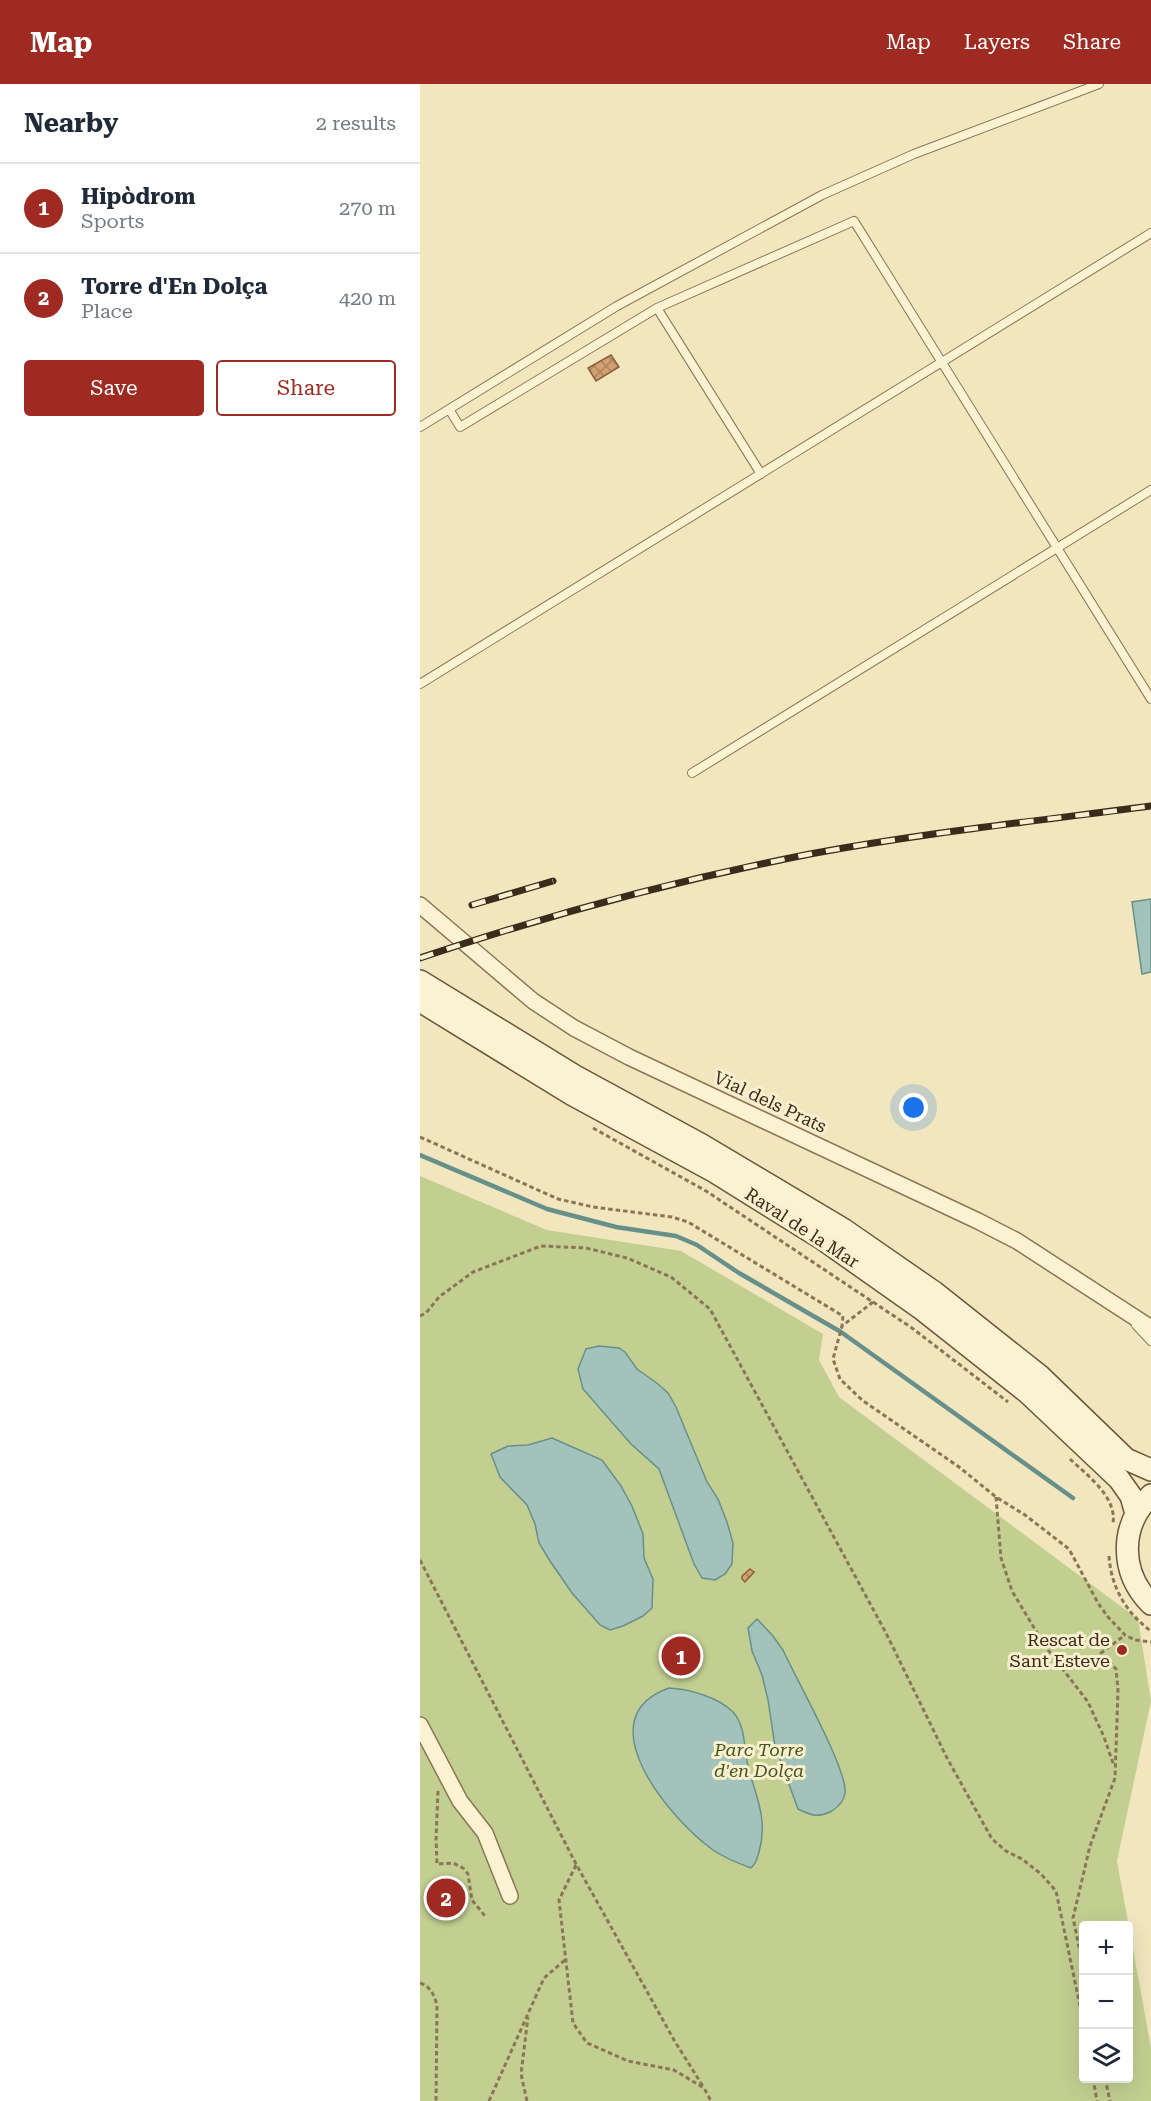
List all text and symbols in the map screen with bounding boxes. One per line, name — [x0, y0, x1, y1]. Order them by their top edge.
text: Map — [30, 26, 92, 59]
text: Map — [886, 30, 931, 54]
text: Layers — [964, 30, 1030, 54]
text: Share — [1063, 30, 1121, 54]
text: Nearby — [24, 108, 118, 138]
text: 2 results — [316, 111, 396, 135]
text: Hipòdrom — [81, 184, 195, 209]
text: 1 — [38, 196, 49, 220]
text: 270 m — [339, 196, 396, 220]
text: Sports — [81, 209, 144, 233]
text: Torre d'En Dolça — [81, 274, 268, 299]
text: 2 — [38, 286, 49, 310]
text: 420 m — [339, 286, 396, 310]
text: Place — [81, 299, 133, 323]
button: Save — [24, 360, 204, 416]
button: Share — [216, 360, 396, 416]
street label: Vial dels Prats — [711, 1066, 830, 1137]
your location — [899, 1093, 928, 1122]
street label: Raval de la Mar — [741, 1183, 863, 1272]
place label: Rescat de Sant Esteve — [1010, 1629, 1110, 1671]
pin: 1 — [662, 1634, 700, 1678]
marker: Rescat de Sant Esteve — [1115, 1643, 1129, 1657]
park label: Parc Torre d'en Dolça — [713, 1739, 804, 1781]
pin: 2 — [426, 1876, 466, 1920]
map controls — [1079, 1921, 1133, 2083]
button: + — [1079, 1921, 1133, 1975]
button: − — [1079, 1975, 1133, 2029]
button: layers — [1079, 2029, 1133, 2083]

